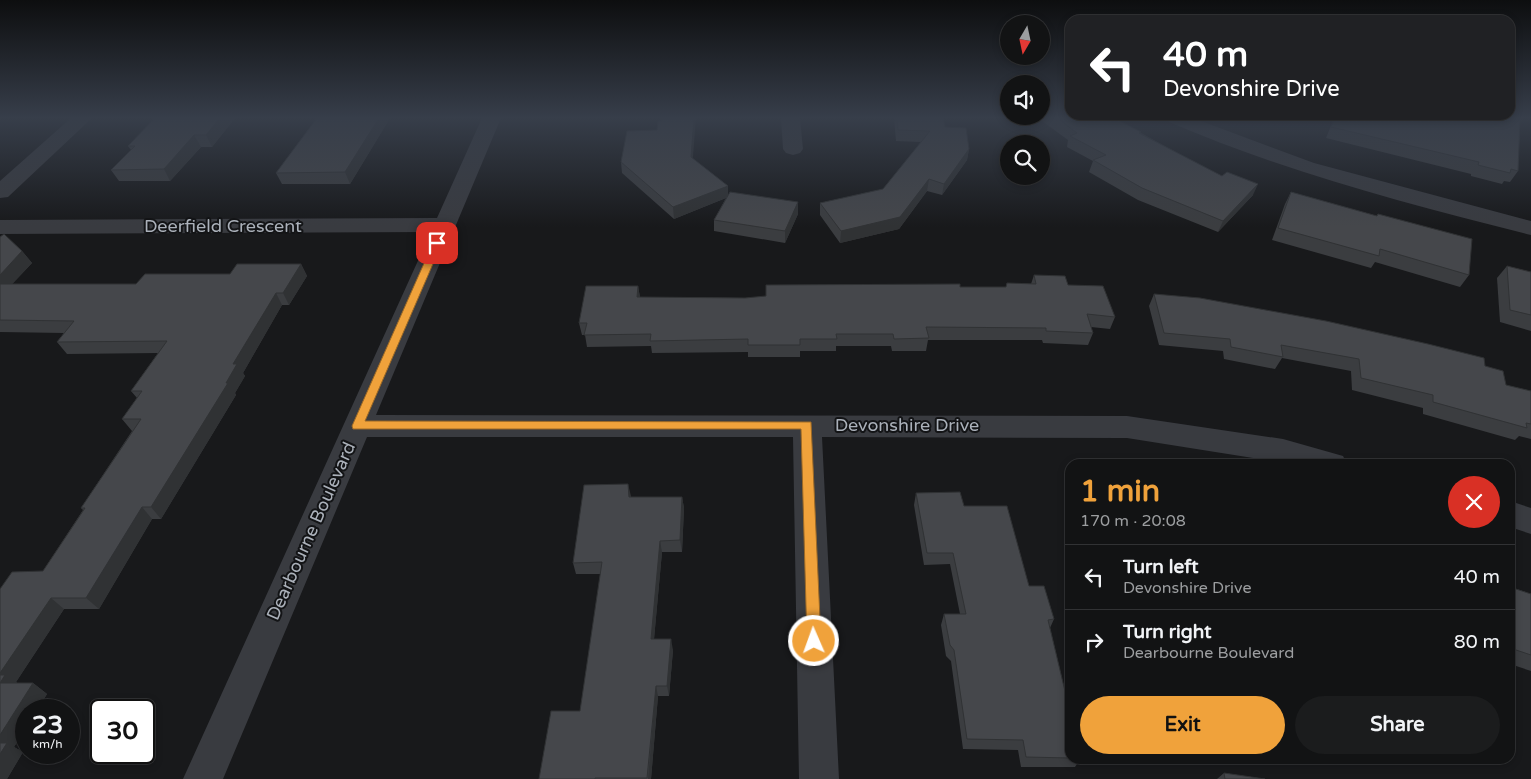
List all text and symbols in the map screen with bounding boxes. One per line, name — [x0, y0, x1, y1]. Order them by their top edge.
north arrow — [1000, 15, 1050, 65]
map controls — [1000, 15, 1050, 185]
text: 40 m — [1163, 34, 1248, 76]
icon: left — [1080, 35, 1145, 100]
button: sound — [1000, 75, 1050, 125]
text: Devonshire Drive — [1163, 76, 1340, 102]
button: search — [1000, 135, 1050, 185]
street label: Deerfield Crescent — [144, 215, 302, 237]
pin — [416, 222, 458, 264]
icon: arrive — [423, 229, 451, 257]
street label: Devonshire Drive — [835, 414, 979, 436]
street label: Dearbourne Boulevard — [262, 438, 360, 624]
text: 1 min — [1080, 473, 1160, 510]
button: close — [1448, 476, 1500, 528]
text: 170 m · 20:08 — [1080, 511, 1186, 531]
text: Turn left — [1123, 556, 1199, 578]
icon: left — [1080, 563, 1108, 591]
text: 40 m — [1454, 566, 1500, 588]
text: Devonshire Drive — [1123, 578, 1251, 598]
position arrow — [787, 614, 839, 666]
text: Turn right — [1123, 621, 1211, 643]
icon: right — [1080, 628, 1108, 656]
text: 80 m — [1454, 631, 1500, 653]
text: Dearbourne Boulevard — [1123, 643, 1294, 663]
button: Exit — [1080, 696, 1285, 754]
button: Share — [1295, 696, 1500, 754]
speed limit sign: 30 — [90, 699, 155, 764]
text: 23 — [32, 710, 63, 740]
text: km/h — [32, 737, 63, 751]

